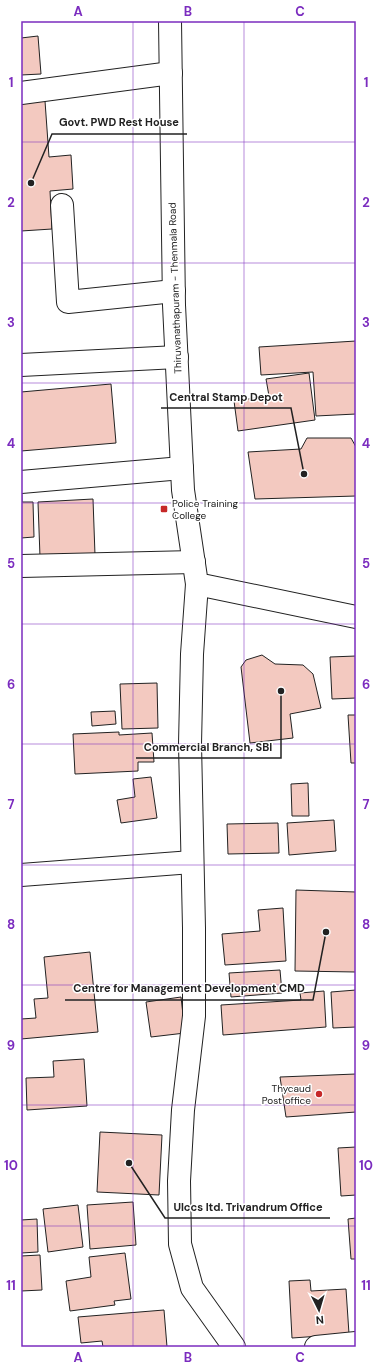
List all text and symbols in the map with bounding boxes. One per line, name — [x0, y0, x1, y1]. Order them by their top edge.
text: A — [73, 3, 83, 20]
text: B — [184, 3, 192, 20]
text: C — [295, 3, 305, 20]
text: 1 — [9, 74, 13, 91]
text: 1 — [364, 74, 368, 91]
callout: Govt. PWD Rest House — [52, 111, 187, 134]
text: Govt. PWD Rest House — [59, 115, 179, 129]
text: 2 — [7, 194, 15, 211]
text: 2 — [362, 194, 370, 211]
street label: Thiruvanathapuram - Thenmala Road — [166, 202, 184, 374]
text: 3 — [7, 314, 15, 331]
text: 3 — [362, 314, 370, 331]
callout: Central Stamp Depot — [161, 385, 291, 408]
text: Central Stamp Depot — [169, 390, 283, 404]
text: 4 — [7, 435, 15, 452]
text: 4 — [362, 435, 370, 452]
place label: Police Training College — [172, 497, 239, 522]
marker: Police Training College — [159, 504, 169, 514]
text: 5 — [7, 555, 15, 572]
text: 5 — [362, 555, 370, 572]
text: 6 — [7, 676, 15, 693]
text: 6 — [362, 676, 370, 693]
callout: Commercial Branch, SBI — [136, 735, 281, 758]
text: Commercial Branch, SBI — [144, 740, 272, 754]
text: 7 — [8, 796, 15, 813]
text: 7 — [363, 796, 370, 813]
text: 8 — [7, 916, 15, 933]
text: 8 — [362, 916, 370, 933]
callout: Centre for Management Development CMD — [65, 977, 313, 1000]
text: Centre for Management Development CMD — [73, 981, 305, 995]
text: 9 — [7, 1037, 15, 1054]
text: 9 — [362, 1037, 370, 1054]
place label: Thycaud Post office — [262, 1082, 311, 1107]
marker: Thycaud Post office — [314, 1089, 324, 1099]
text: 10 — [4, 1157, 18, 1174]
text: 10 — [359, 1157, 373, 1174]
callout: Ulccs ltd. Trivandrum Office — [165, 1195, 330, 1218]
text: Ulccs ltd. Trivandrum Office — [173, 1200, 323, 1214]
text: 11 — [6, 1277, 16, 1294]
text: 11 — [361, 1277, 371, 1294]
north arrow — [299, 1290, 339, 1330]
text: N — [315, 1313, 324, 1327]
text: A — [73, 1349, 83, 1366]
text: B — [184, 1349, 192, 1366]
text: C — [295, 1349, 305, 1366]

